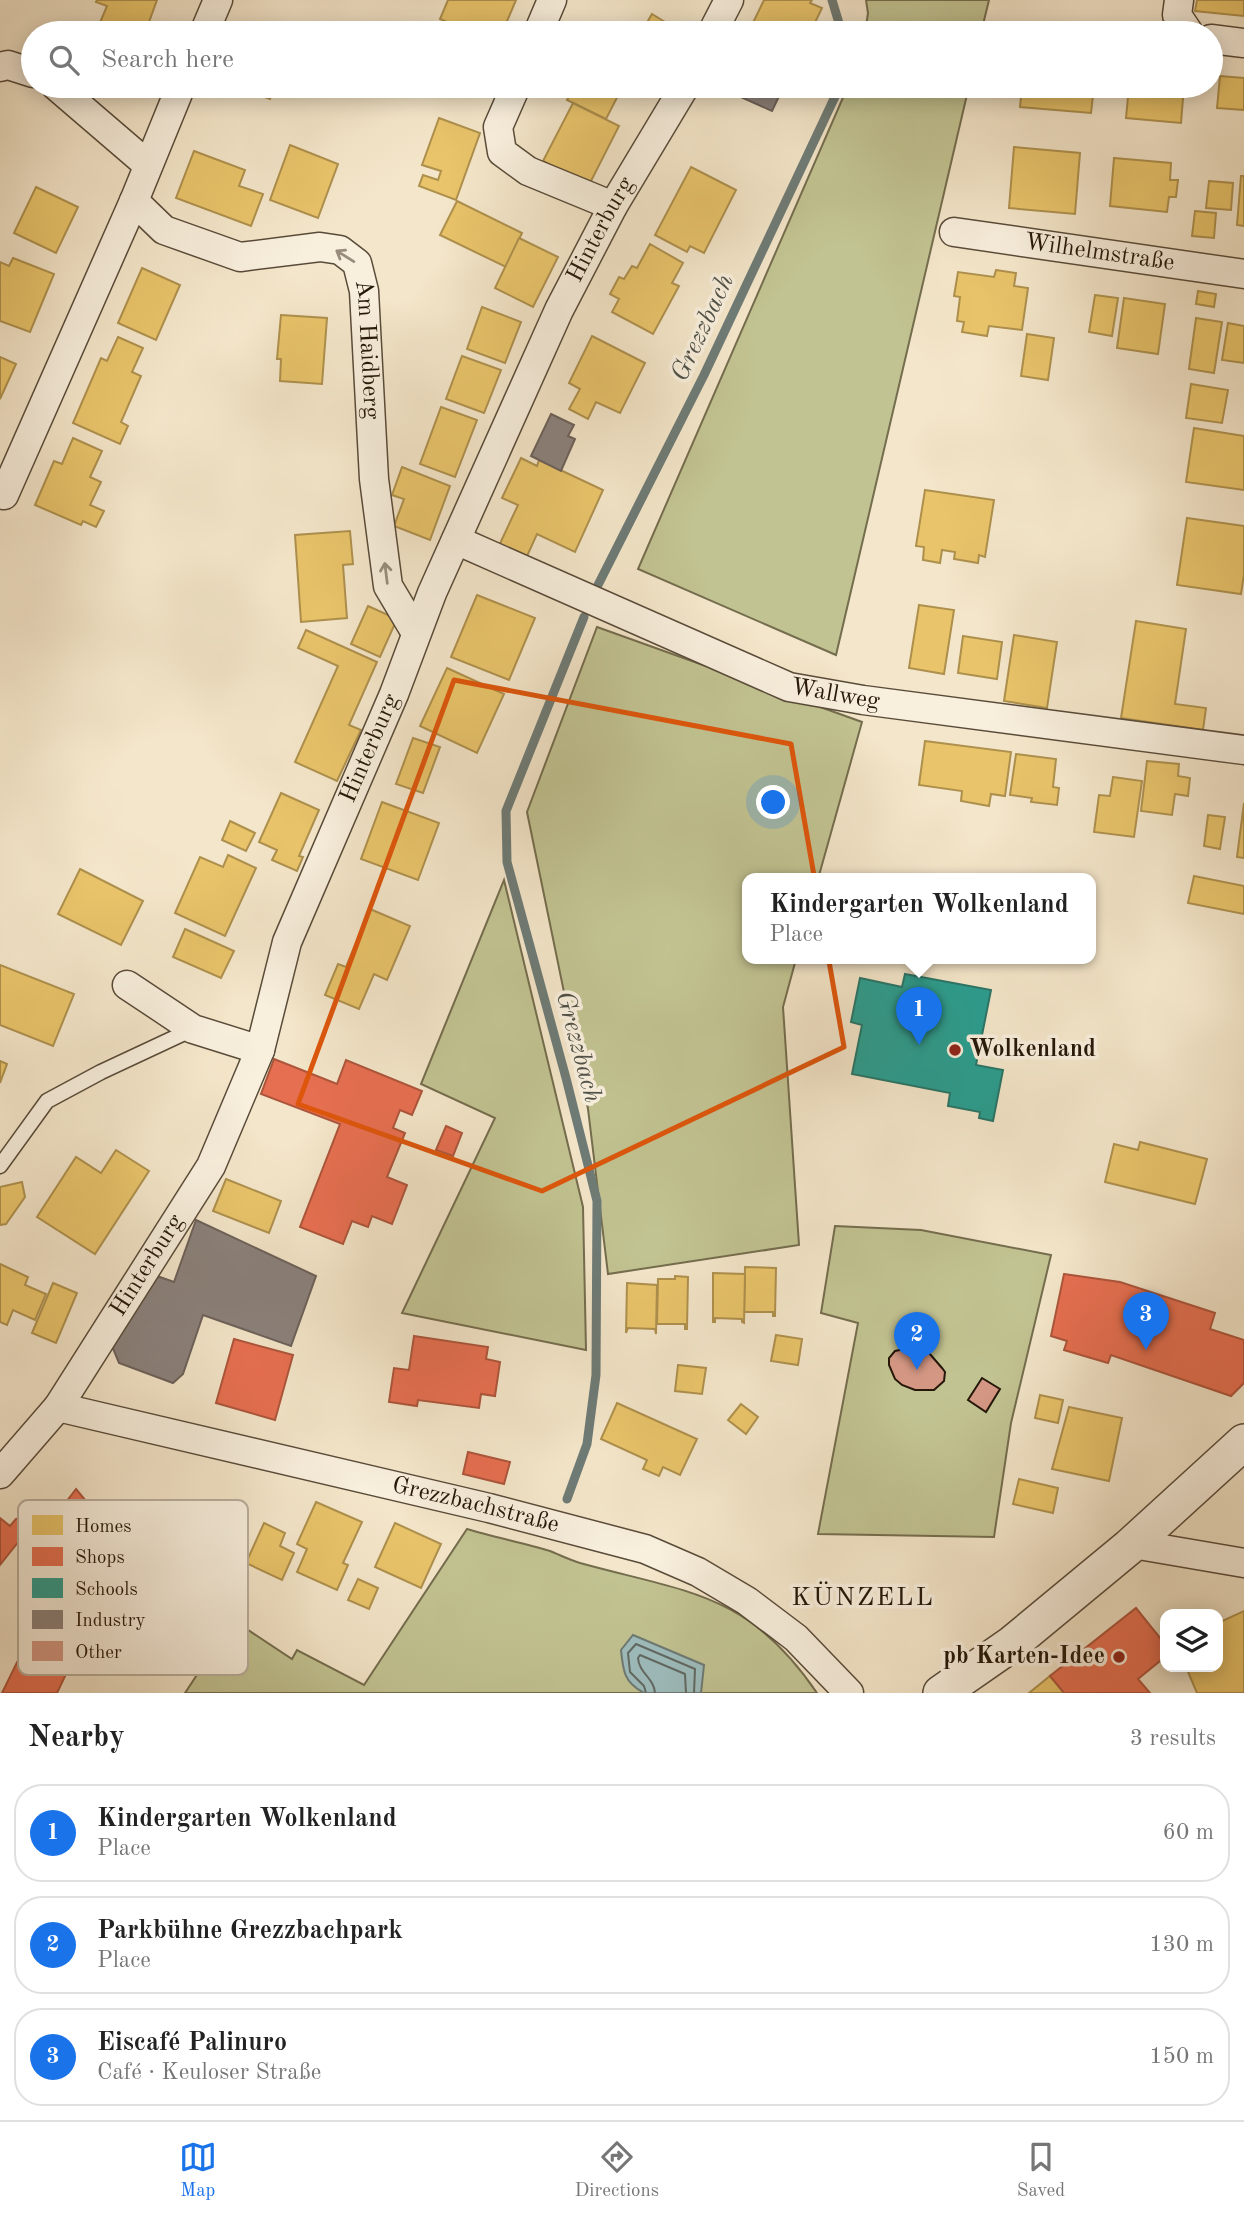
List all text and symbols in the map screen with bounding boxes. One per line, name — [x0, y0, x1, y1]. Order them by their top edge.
search box — [21, 21, 1223, 98]
icon: search — [45, 41, 83, 79]
text: Search here — [101, 47, 234, 73]
street label: Hinterburg — [563, 173, 639, 287]
street label: Wilhelmstraße — [1023, 230, 1176, 276]
one-way arrow — [336, 248, 355, 263]
water label: Grezzbach — [667, 271, 739, 385]
street label: Am Haidberg — [350, 277, 383, 420]
one-way arrow — [380, 562, 393, 584]
street label: Wallweg — [789, 676, 881, 714]
street label: Hinterburg — [337, 691, 404, 806]
your location — [756, 785, 790, 819]
popup — [742, 873, 1096, 964]
text: Kindergarten Wolkenland — [769, 892, 1069, 918]
text: Place — [769, 923, 823, 946]
pin: 1 — [896, 987, 942, 1045]
water label: Grezzbach — [551, 988, 605, 1106]
place label: Wolkenland — [969, 1038, 1096, 1062]
marker: Wolkenland — [947, 1042, 963, 1058]
street label: Hinterburg — [107, 1210, 189, 1321]
pin: 3 — [1123, 1292, 1169, 1350]
pin: 2 — [894, 1312, 940, 1370]
street label: Grezzbachstraße — [390, 1474, 562, 1538]
legend — [18, 1500, 248, 1675]
text: Homes — [75, 1518, 131, 1537]
text: Shops — [75, 1549, 125, 1568]
text: Schools — [75, 1581, 138, 1600]
district label: KÜNZELL — [791, 1581, 935, 1611]
map controls — [1160, 1609, 1223, 1672]
button: layers — [1160, 1609, 1223, 1672]
text: Industry — [75, 1612, 146, 1631]
text: Other — [75, 1644, 122, 1663]
place label: pb Karten-Idee — [943, 1645, 1105, 1669]
marker: pb Karten-Idee — [1111, 1649, 1127, 1665]
text: Nearby — [28, 1723, 125, 1753]
text: 3 results — [1130, 1727, 1216, 1750]
text: Kindergarten Wolkenland — [97, 1806, 397, 1832]
text: 1 — [46, 1821, 60, 1844]
text: 60 m — [1163, 1821, 1214, 1844]
text: Place — [97, 1837, 151, 1860]
text: Parkbühne Grezzbachpark — [97, 1918, 403, 1944]
text: 2 — [46, 1933, 60, 1956]
text: 130 m — [1149, 1933, 1214, 1956]
text: Place — [97, 1949, 151, 1972]
text: Eiscafé Palinuro — [97, 2030, 287, 2056]
text: 3 — [46, 2045, 60, 2068]
text: 150 m — [1149, 2045, 1214, 2068]
text: Café · Keuloser Straße — [97, 2061, 321, 2084]
tab: Map — [179, 2138, 217, 2203]
tab: Directions — [575, 2138, 659, 2203]
tab: Saved — [1017, 2138, 1065, 2203]

